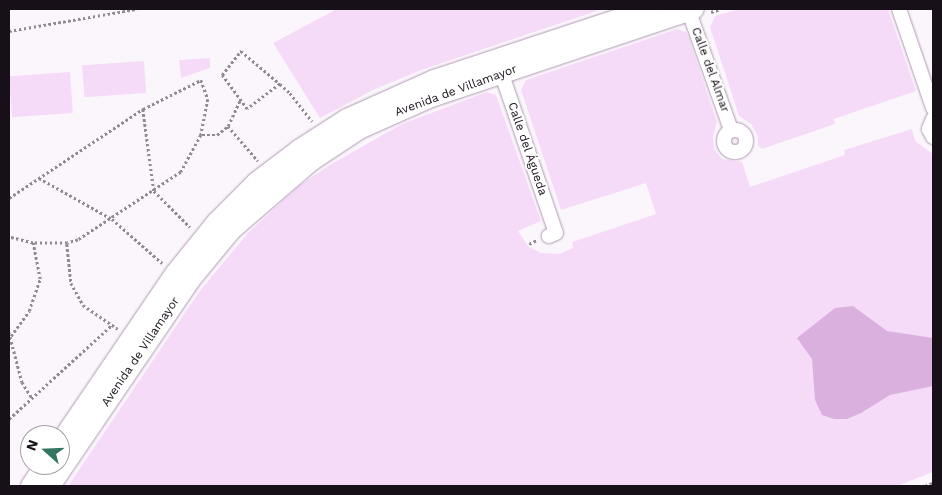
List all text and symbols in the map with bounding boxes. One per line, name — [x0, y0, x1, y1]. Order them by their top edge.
street label: Calle del Almar — [688, 25, 732, 115]
street label: Avenida de Villamayor — [393, 62, 519, 120]
street label: Calle del Águeda — [504, 100, 550, 198]
street label: Avenida de Villamayor — [99, 294, 183, 410]
north arrow — [20, 425, 70, 475]
text: N — [23, 438, 41, 453]

